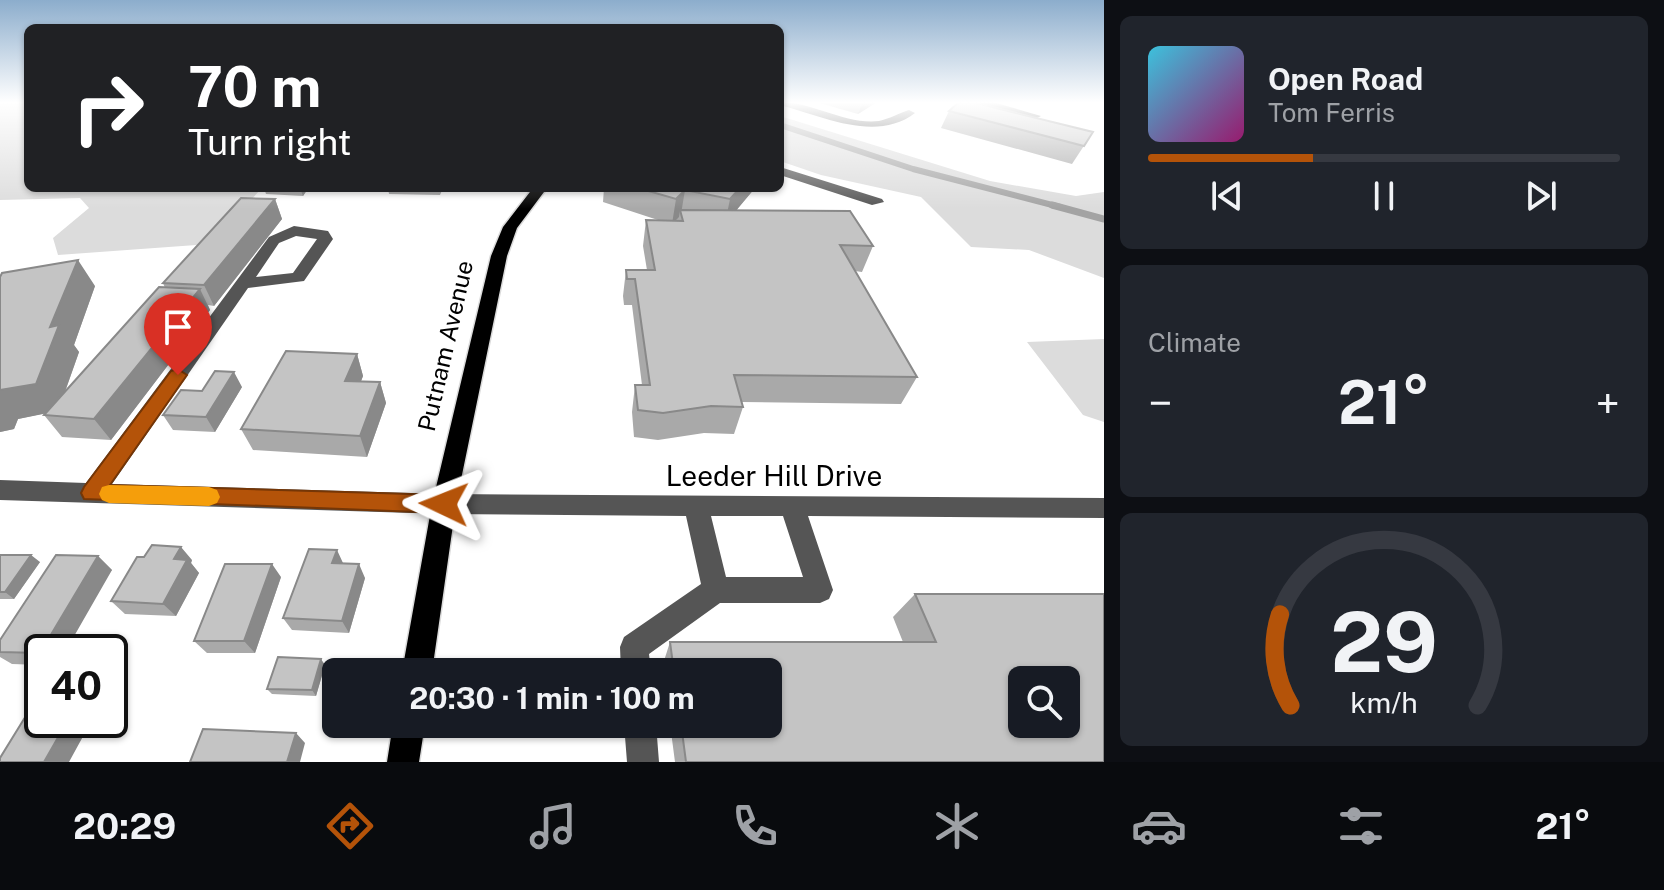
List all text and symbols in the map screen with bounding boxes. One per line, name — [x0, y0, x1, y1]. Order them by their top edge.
text: 70 m — [188, 54, 321, 120]
icon: right — [56, 56, 160, 160]
text: Open Road — [1268, 61, 1423, 97]
text: Tom Ferris — [1268, 97, 1395, 128]
text: Turn right — [188, 121, 351, 163]
icon: previous — [1205, 174, 1249, 218]
icon: pause — [1362, 174, 1406, 218]
icon: next — [1519, 174, 1563, 218]
street label: Putnam Avenue — [412, 258, 478, 434]
pin — [144, 293, 212, 375]
icon: arrive — [156, 305, 200, 349]
text: Climate — [1148, 327, 1241, 358]
text: 21° — [1338, 367, 1430, 438]
text: − — [1148, 377, 1172, 429]
text: + — [1596, 377, 1620, 429]
street label: Leeder Hill Drive — [666, 459, 882, 492]
position arrow — [402, 462, 486, 546]
text: 29 — [1330, 592, 1438, 690]
speed limit sign: 40 — [24, 634, 128, 738]
map controls — [1008, 666, 1080, 738]
button: search — [1008, 666, 1080, 738]
text: 20:30 · 1 min · 100 m — [409, 680, 695, 716]
text: km/h — [1350, 686, 1418, 719]
icon: directions — [322, 798, 378, 854]
icon: music — [525, 798, 581, 854]
icon: phone — [727, 798, 783, 854]
icon: climate — [929, 798, 985, 854]
icon: car — [1131, 798, 1187, 854]
icon: filters — [1333, 798, 1389, 854]
text: 20:29 — [73, 805, 176, 847]
text: 21° — [1535, 805, 1591, 847]

